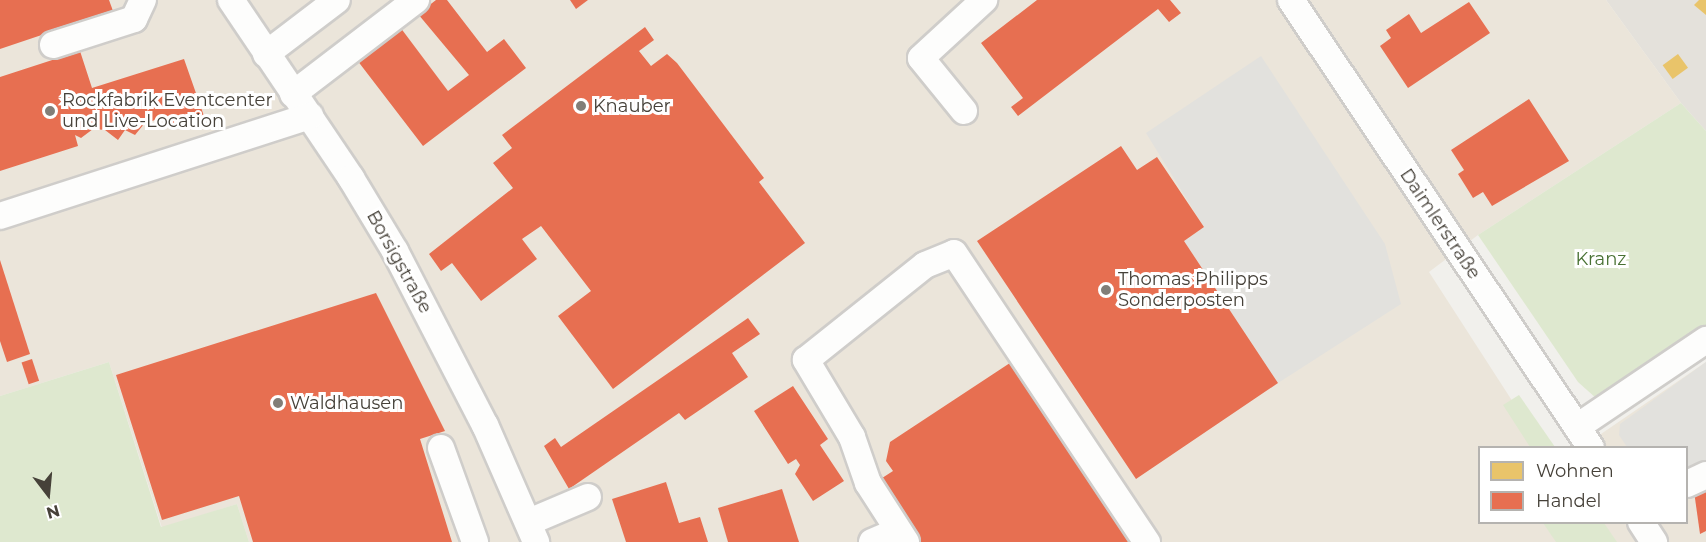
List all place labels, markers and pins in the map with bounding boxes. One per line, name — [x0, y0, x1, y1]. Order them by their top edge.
place label: Rockfabrik Eventcenter und Live-Location — [62, 90, 273, 132]
place label: Knauber — [593, 95, 671, 117]
marker: Knauber — [574, 99, 588, 113]
marker: Rockfabrik Eventcenter und Live-Location — [43, 104, 57, 118]
place label: Thomas Philipps Sonderposten — [1118, 269, 1268, 312]
marker: Thomas Philipps Sonderposten — [1099, 283, 1113, 297]
place label: Waldhausen — [290, 392, 403, 414]
marker: Waldhausen — [271, 396, 285, 410]

